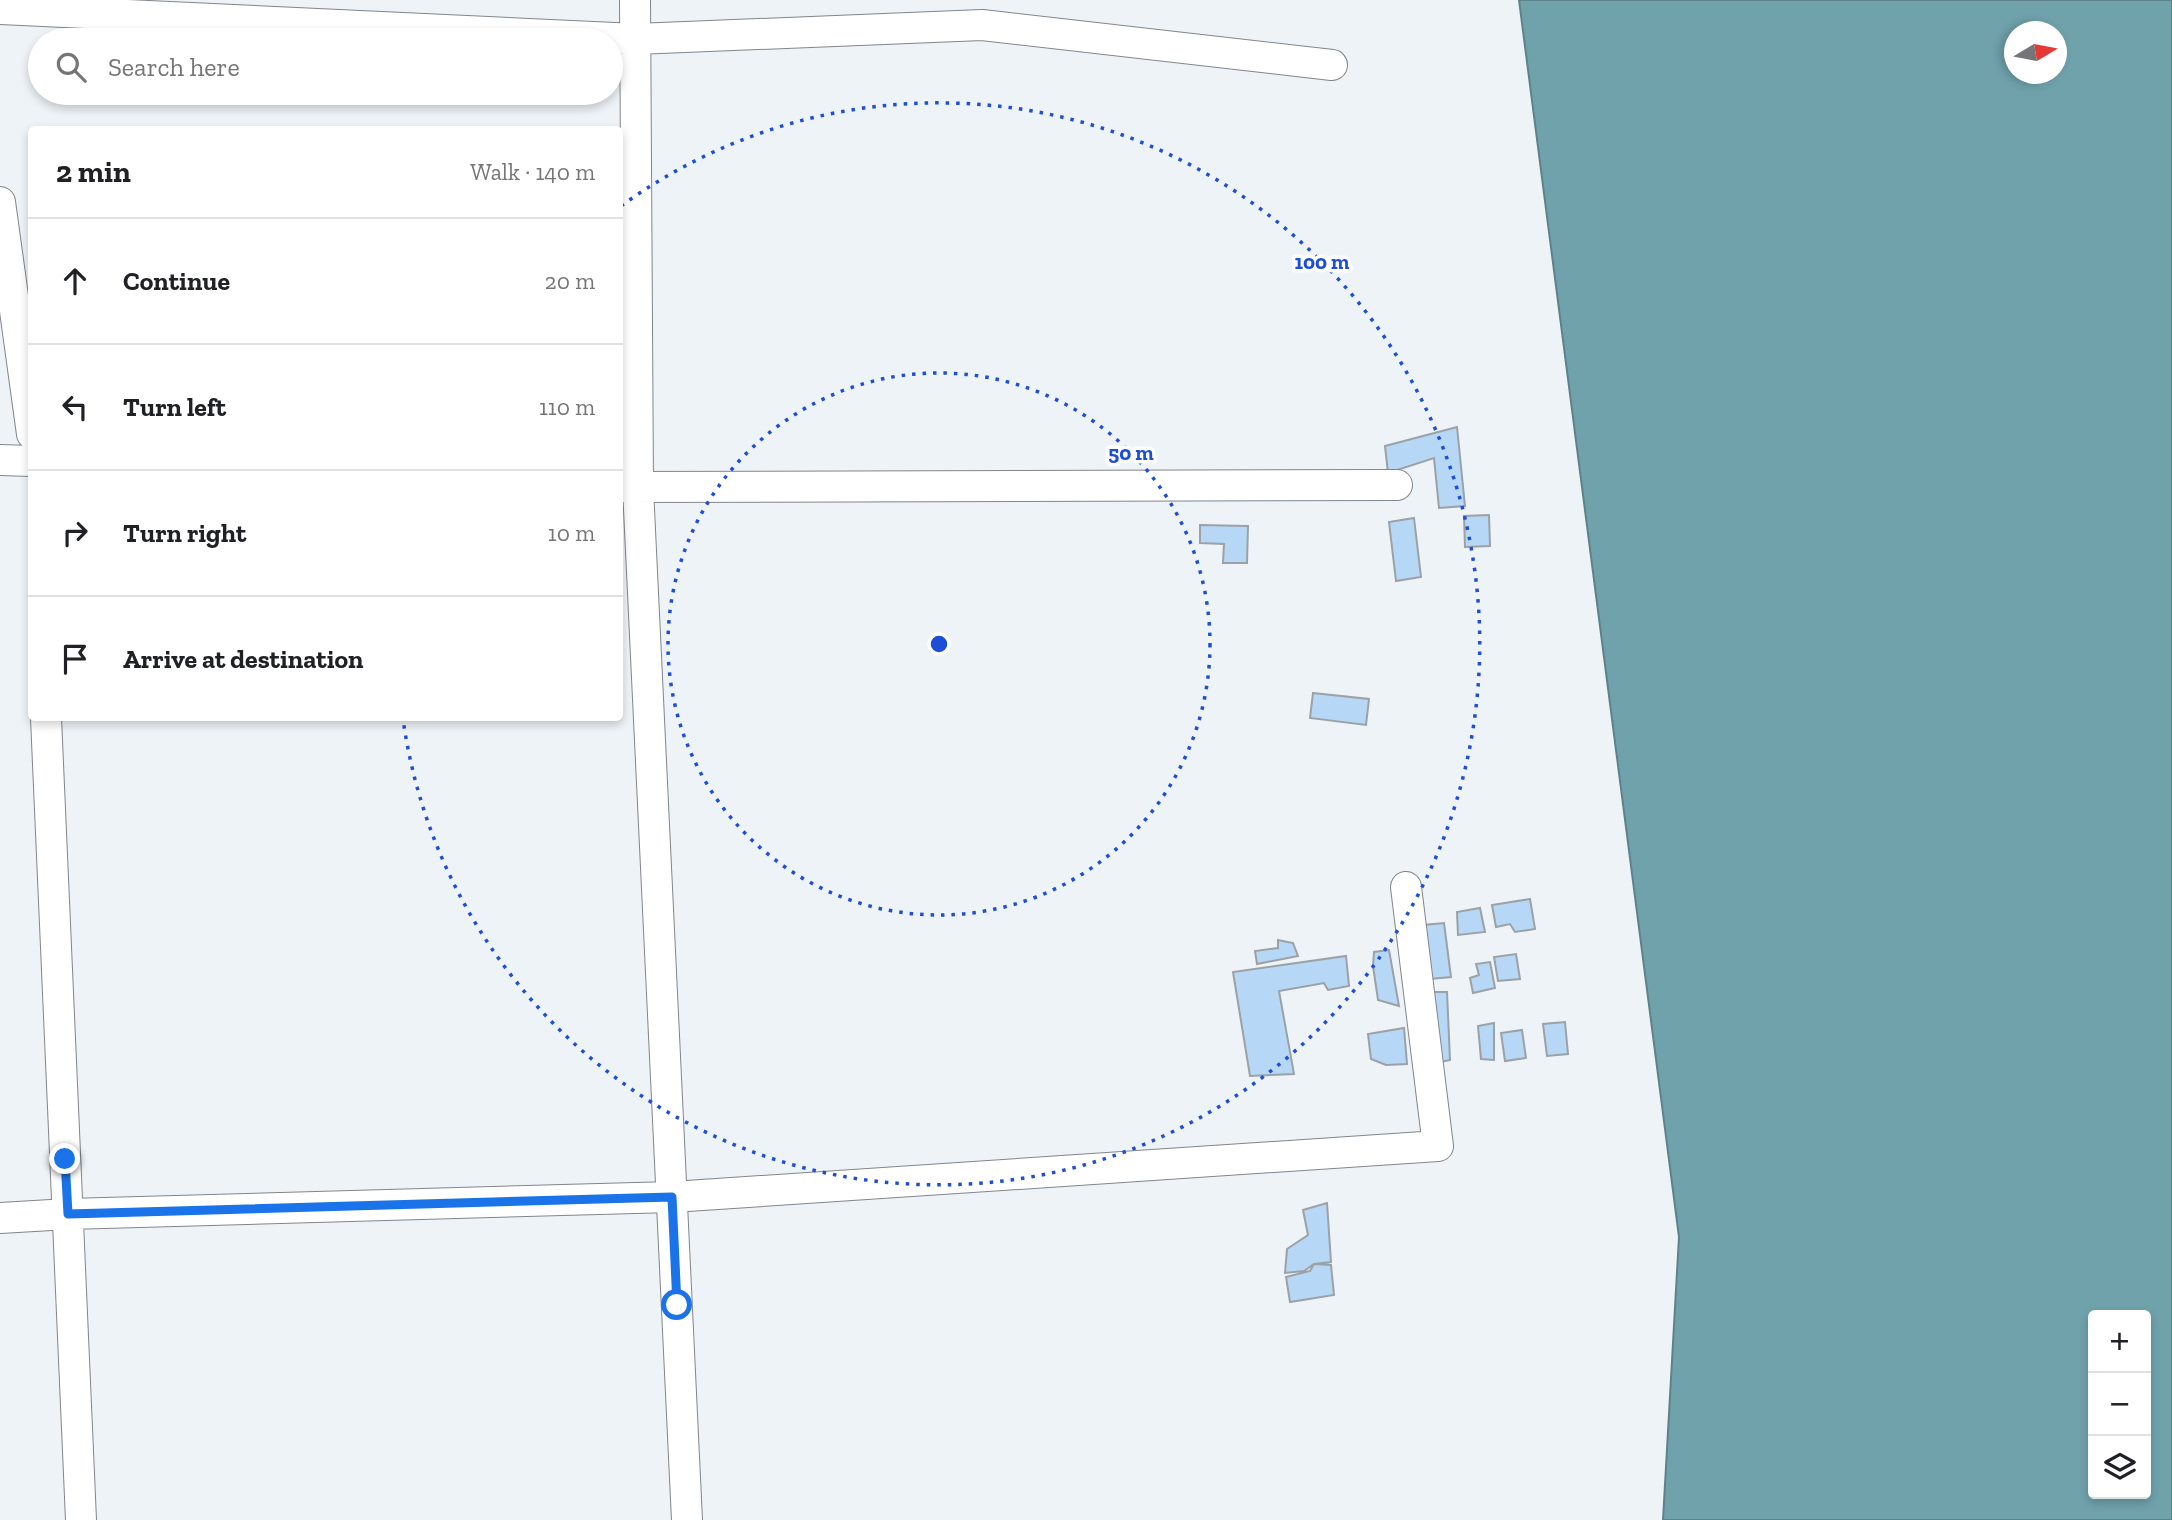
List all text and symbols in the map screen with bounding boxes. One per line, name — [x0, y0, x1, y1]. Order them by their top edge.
north arrow — [2004, 21, 2067, 84]
search box — [28, 28, 623, 105]
icon: search — [52, 48, 90, 86]
text: Search here — [108, 51, 240, 83]
text: 2 min — [56, 154, 131, 190]
text: Walk · 140 m — [470, 158, 595, 186]
text: 100 m — [1295, 249, 1350, 274]
icon: ahead — [56, 262, 94, 300]
text: Continue — [123, 265, 230, 297]
text: 20 m — [545, 267, 595, 295]
icon: left — [56, 388, 94, 426]
text: Turn left — [123, 391, 226, 423]
text: 110 m — [539, 393, 595, 421]
text: 50 m — [1108, 440, 1154, 465]
icon: right — [56, 514, 94, 552]
text: Turn right — [123, 517, 246, 549]
text: 10 m — [548, 519, 595, 547]
centre of rings — [927, 632, 951, 656]
icon: arrive — [56, 640, 94, 678]
text: Arrive at destination — [123, 643, 363, 675]
route end — [49, 1143, 80, 1174]
route start — [661, 1289, 692, 1320]
map controls — [2088, 1310, 2151, 1499]
button: + — [2088, 1310, 2151, 1373]
button: − — [2088, 1373, 2151, 1436]
button: layers — [2088, 1436, 2151, 1499]

